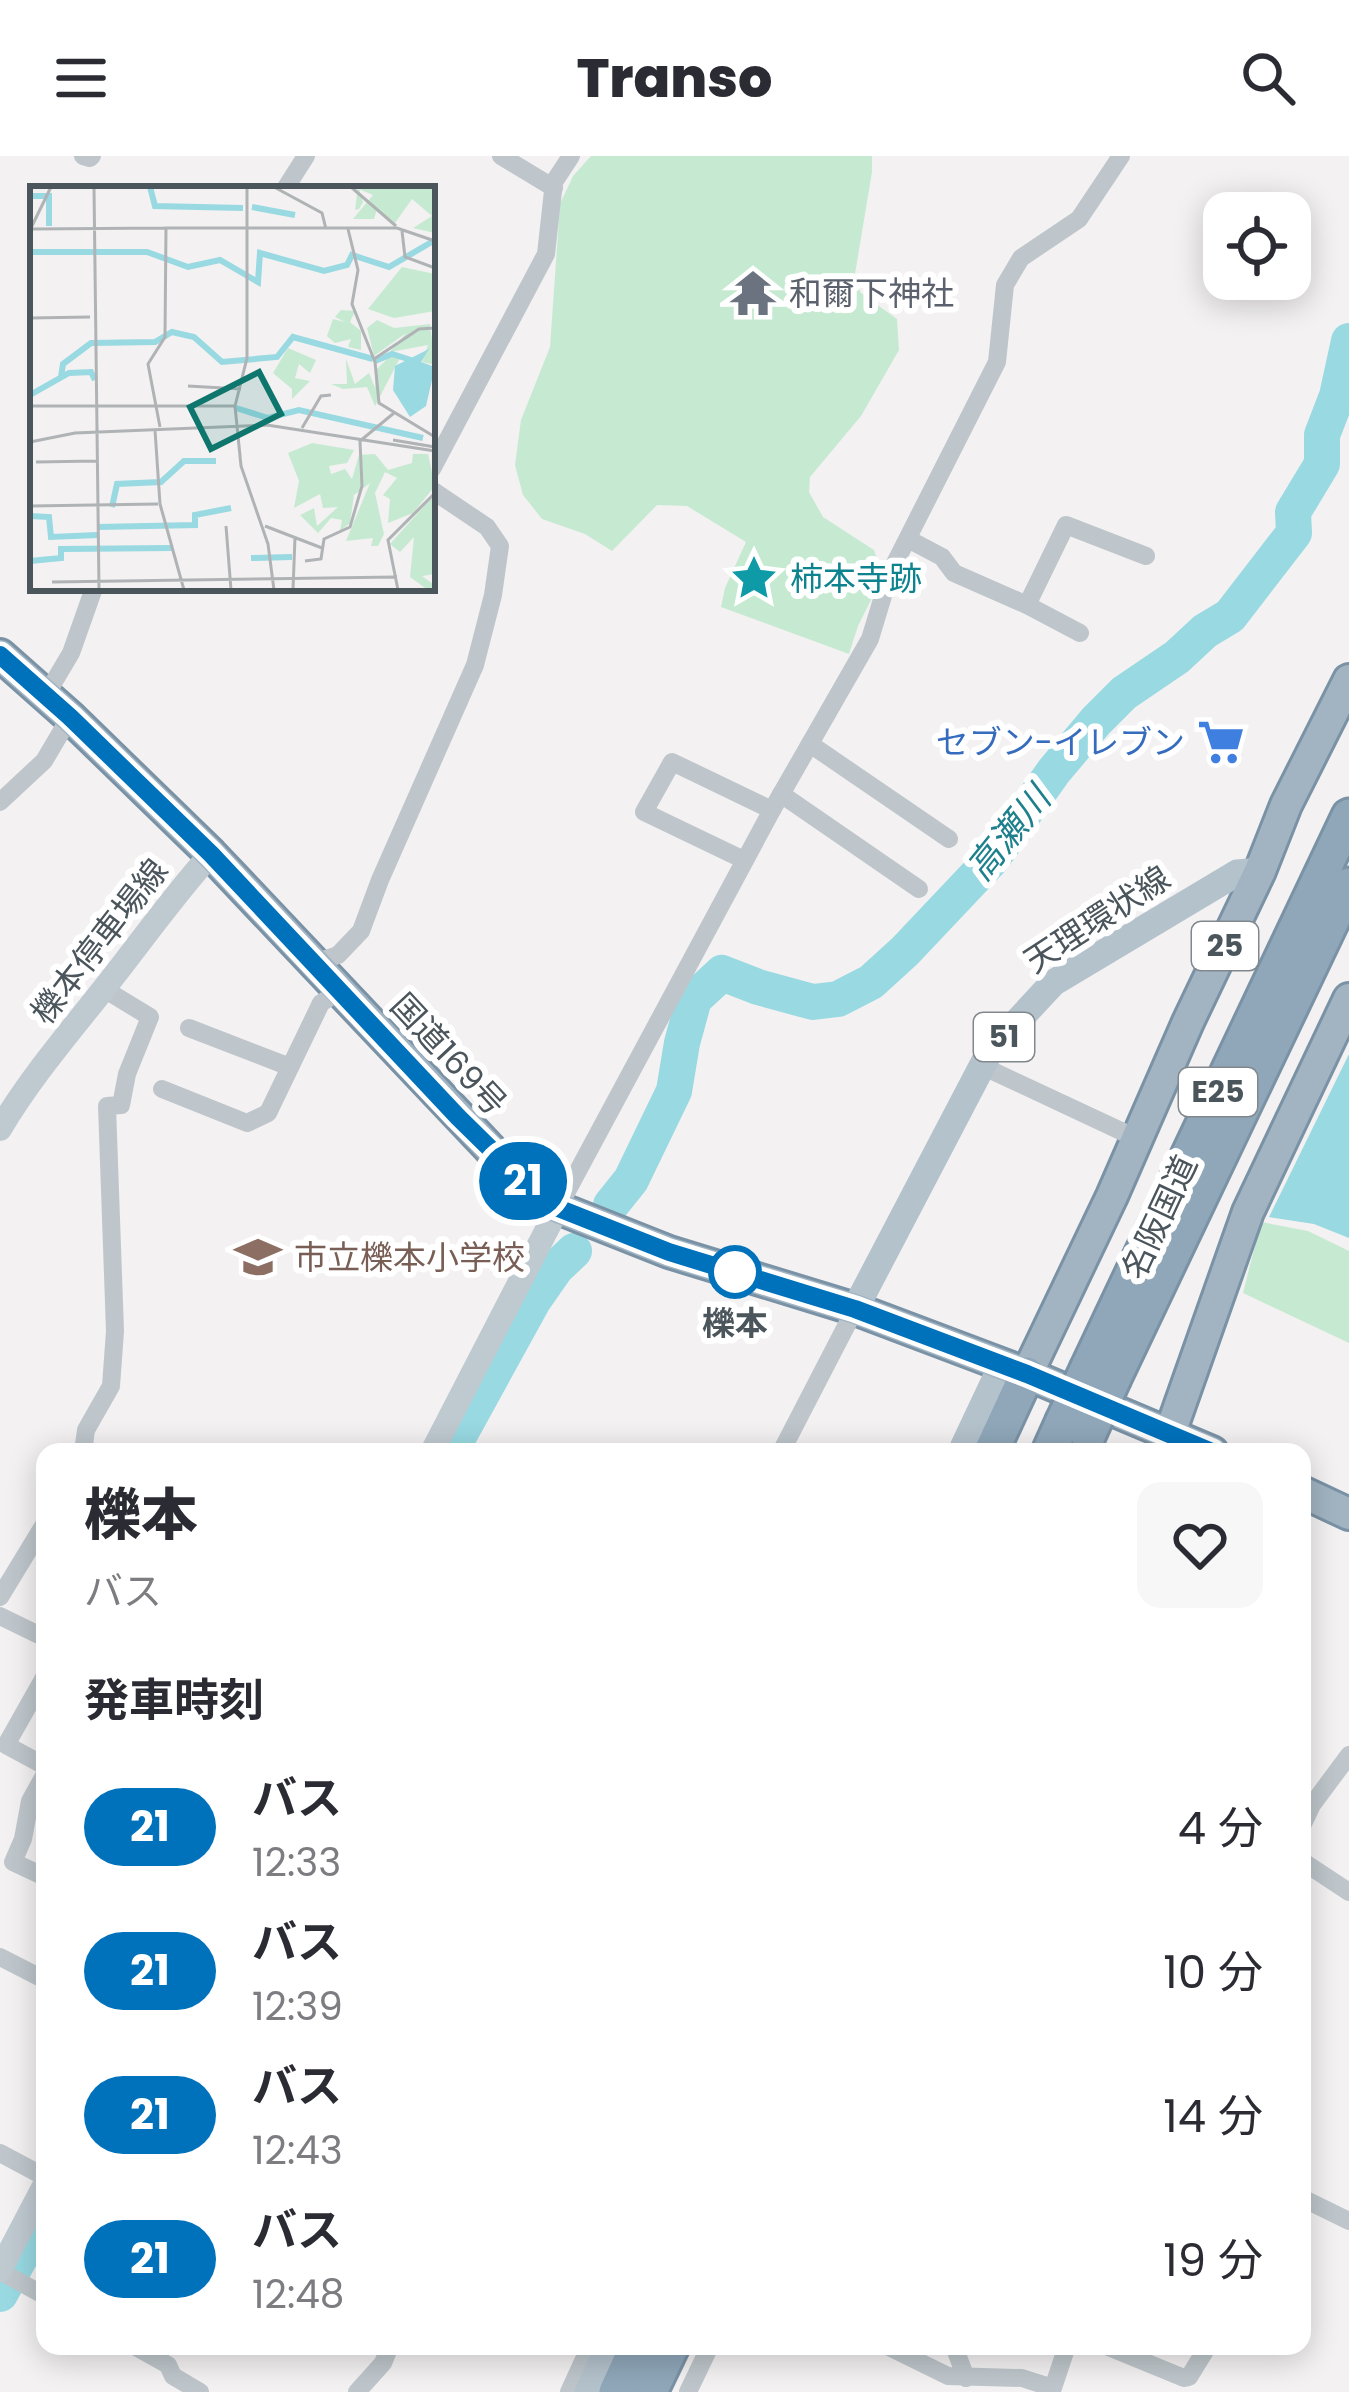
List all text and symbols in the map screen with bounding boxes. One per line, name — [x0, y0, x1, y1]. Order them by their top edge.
text: Transo — [577, 40, 772, 116]
icon: menu — [48, 45, 114, 111]
icon: search — [1235, 45, 1301, 111]
inset map — [30, 186, 435, 591]
map controls — [1203, 192, 1311, 300]
button: locate — [1203, 192, 1311, 300]
temple icon: 和爾下神社 — [728, 268, 778, 318]
place label: 和爾下神社 — [789, 270, 954, 317]
place icon: 柿本寺跡 — [729, 553, 779, 603]
place label: 柿本寺跡 — [790, 555, 922, 602]
supermarket icon: セブン-イレブン — [1196, 717, 1246, 767]
place label: セブン-イレブン — [936, 719, 1185, 766]
water label: 高瀬川 — [955, 772, 1065, 891]
street label: 櫟本停車場線 — [20, 849, 179, 1034]
street label: 天理環状線 — [1015, 855, 1179, 984]
road number: 25 — [1192, 922, 1258, 970]
street label: 国道169号 — [380, 983, 517, 1126]
road number: 51 — [974, 1013, 1034, 1061]
road number: E25 — [1179, 1068, 1257, 1116]
line badge: 21 — [469, 1142, 577, 1220]
street label: 名阪国道 — [1110, 1147, 1209, 1287]
text: 21 — [503, 1151, 543, 1210]
school or university icon: 市立櫟本小学校 — [233, 1232, 283, 1282]
place label: 市立櫟本小学校 — [294, 1234, 525, 1281]
marker: 櫟本 — [710, 1247, 760, 1297]
place label: 櫟本 — [702, 1300, 768, 1347]
text: 櫟本 — [84, 1475, 198, 1555]
button: heart — [1137, 1482, 1263, 1608]
text: バス — [84, 1564, 162, 1619]
text: 発車時刻 — [84, 1669, 264, 1732]
text: バス — [252, 1767, 342, 1830]
text: 21 — [130, 1797, 170, 1856]
text: 4 分 — [1178, 1797, 1263, 1860]
text: 12:33 — [252, 1835, 341, 1890]
text: バス — [252, 1911, 342, 1974]
text: 21 — [130, 1941, 170, 2000]
text: 10 分 — [1163, 1941, 1263, 2004]
text: 12:39 — [252, 1979, 343, 2034]
text: バス — [252, 2055, 342, 2118]
text: 21 — [130, 2085, 170, 2144]
text: 14 分 — [1163, 2085, 1263, 2148]
text: 12:43 — [252, 2123, 343, 2178]
text: バス — [252, 2199, 342, 2262]
text: 21 — [130, 2229, 170, 2288]
text: 19 分 — [1163, 2229, 1263, 2292]
text: 12:48 — [252, 2267, 344, 2322]

